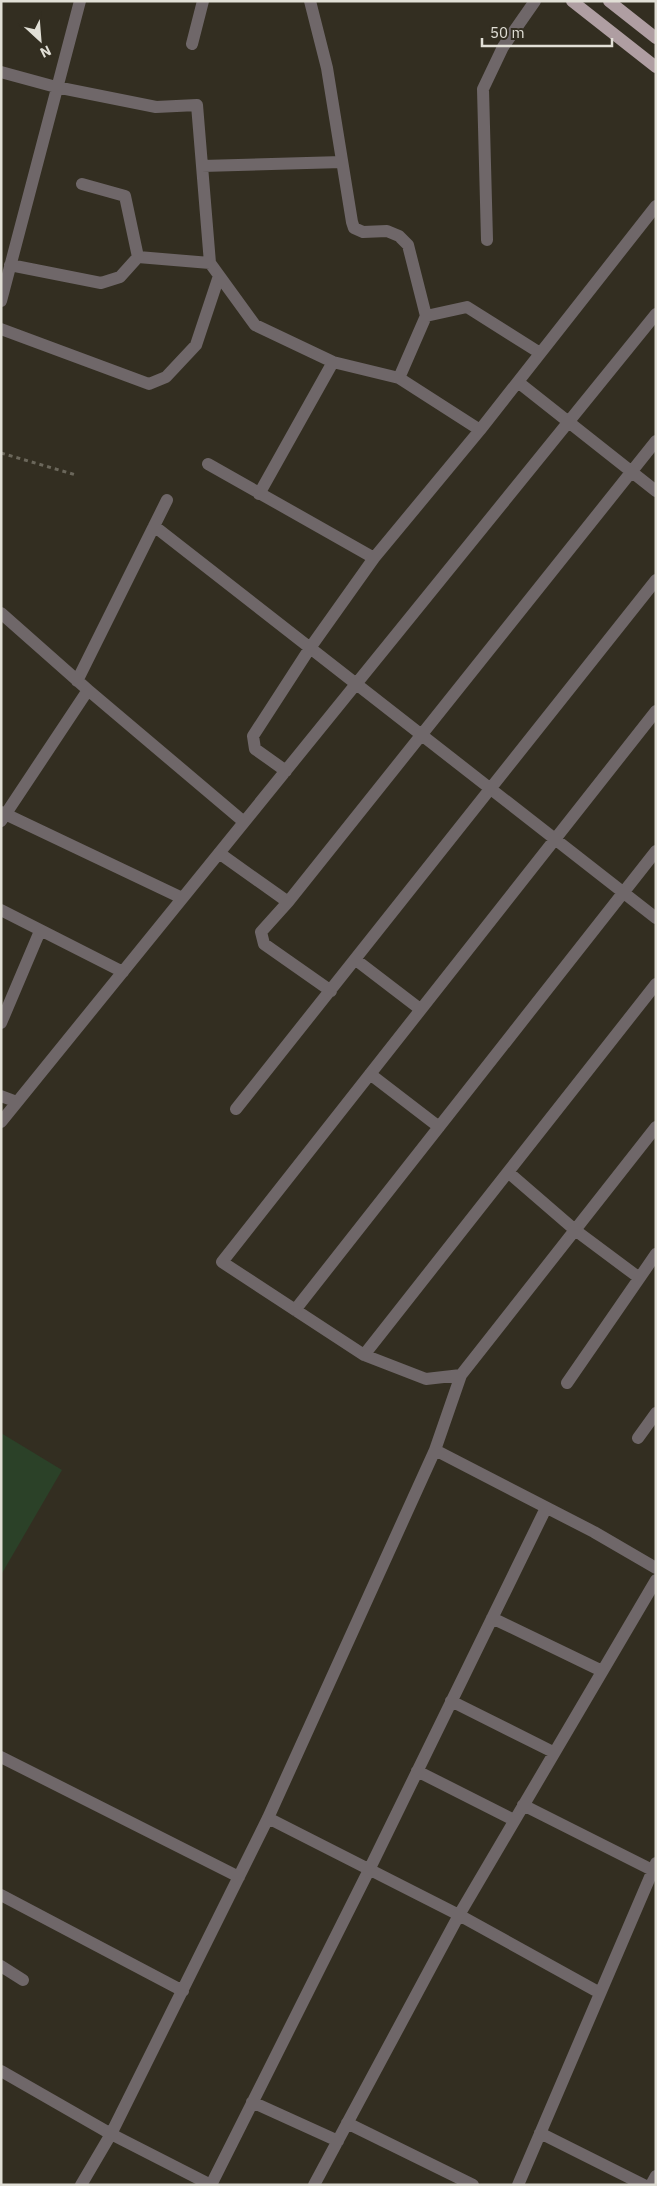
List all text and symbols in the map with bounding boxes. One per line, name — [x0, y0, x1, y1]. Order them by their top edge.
north arrow — [15, 15, 65, 65]
scale bar — [482, 15, 612, 47]
text: 50 m — [490, 23, 525, 42]
text: N — [37, 41, 54, 62]

